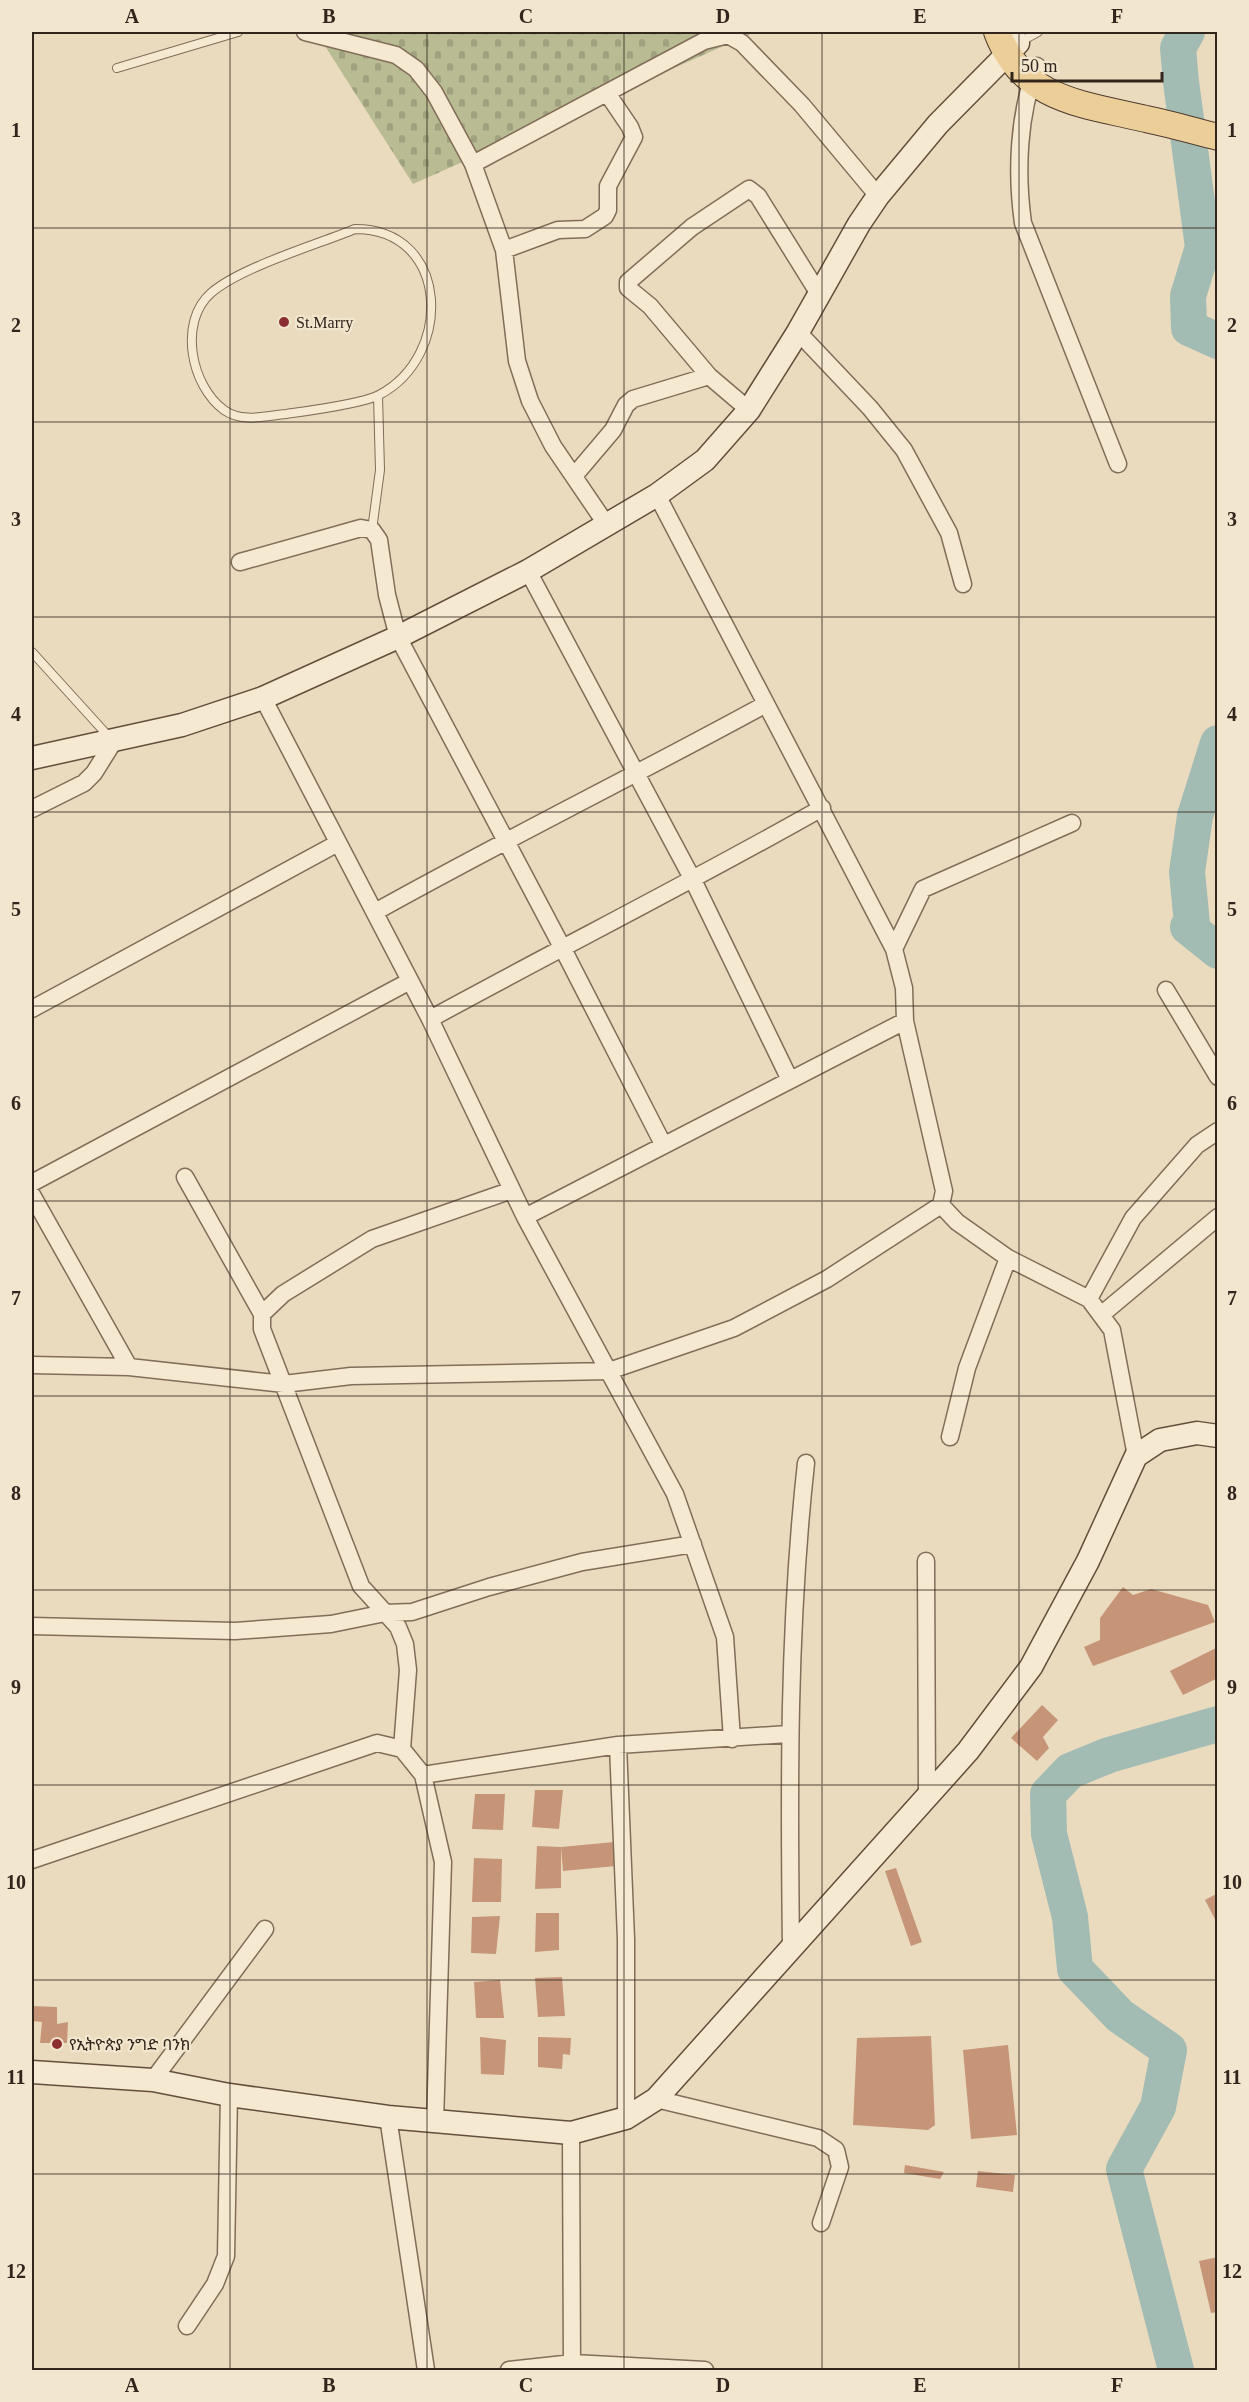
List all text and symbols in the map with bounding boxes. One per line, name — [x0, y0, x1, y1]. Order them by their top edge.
text: A — [125, 5, 140, 27]
text: B — [322, 5, 336, 27]
text: C — [519, 5, 533, 27]
text: D — [716, 5, 730, 27]
text: E — [913, 5, 927, 27]
text: F — [1111, 5, 1123, 27]
scale bar — [1012, 45, 1162, 83]
text: 50 m — [1021, 56, 1058, 76]
text: 1 — [11, 119, 21, 141]
text: 1 — [1227, 119, 1237, 141]
text: 2 — [11, 314, 21, 336]
place label: St.Marry — [296, 314, 353, 332]
text: 2 — [1227, 314, 1237, 336]
marker: St.Marry — [277, 315, 291, 329]
text: 3 — [11, 508, 21, 530]
text: 3 — [1227, 508, 1237, 530]
text: 4 — [11, 703, 21, 725]
text: 4 — [1227, 703, 1237, 725]
text: 5 — [11, 898, 21, 920]
text: 5 — [1227, 898, 1237, 920]
text: 6 — [11, 1092, 21, 1114]
text: 6 — [1227, 1092, 1237, 1114]
text: 7 — [11, 1287, 21, 1309]
text: 7 — [1227, 1287, 1237, 1309]
text: 8 — [11, 1482, 21, 1504]
text: 8 — [1227, 1482, 1237, 1504]
text: 9 — [11, 1676, 21, 1698]
text: 9 — [1227, 1676, 1237, 1698]
text: 10 — [6, 1871, 26, 1893]
text: 10 — [1222, 1871, 1242, 1893]
place label: የኢትዮጵያ ንግድ ባንክ — [69, 2036, 190, 2053]
marker: የኢትዮጵያ ንግድ ባንክ — [50, 2037, 64, 2051]
text: 11 — [7, 2066, 25, 2088]
text: 11 — [1223, 2066, 1241, 2088]
text: 12 — [6, 2260, 26, 2282]
text: 12 — [1222, 2260, 1242, 2282]
text: A — [125, 2374, 140, 2396]
text: B — [322, 2374, 336, 2396]
text: C — [519, 2374, 533, 2396]
text: D — [716, 2374, 730, 2396]
text: E — [913, 2374, 927, 2396]
text: F — [1111, 2374, 1123, 2396]

